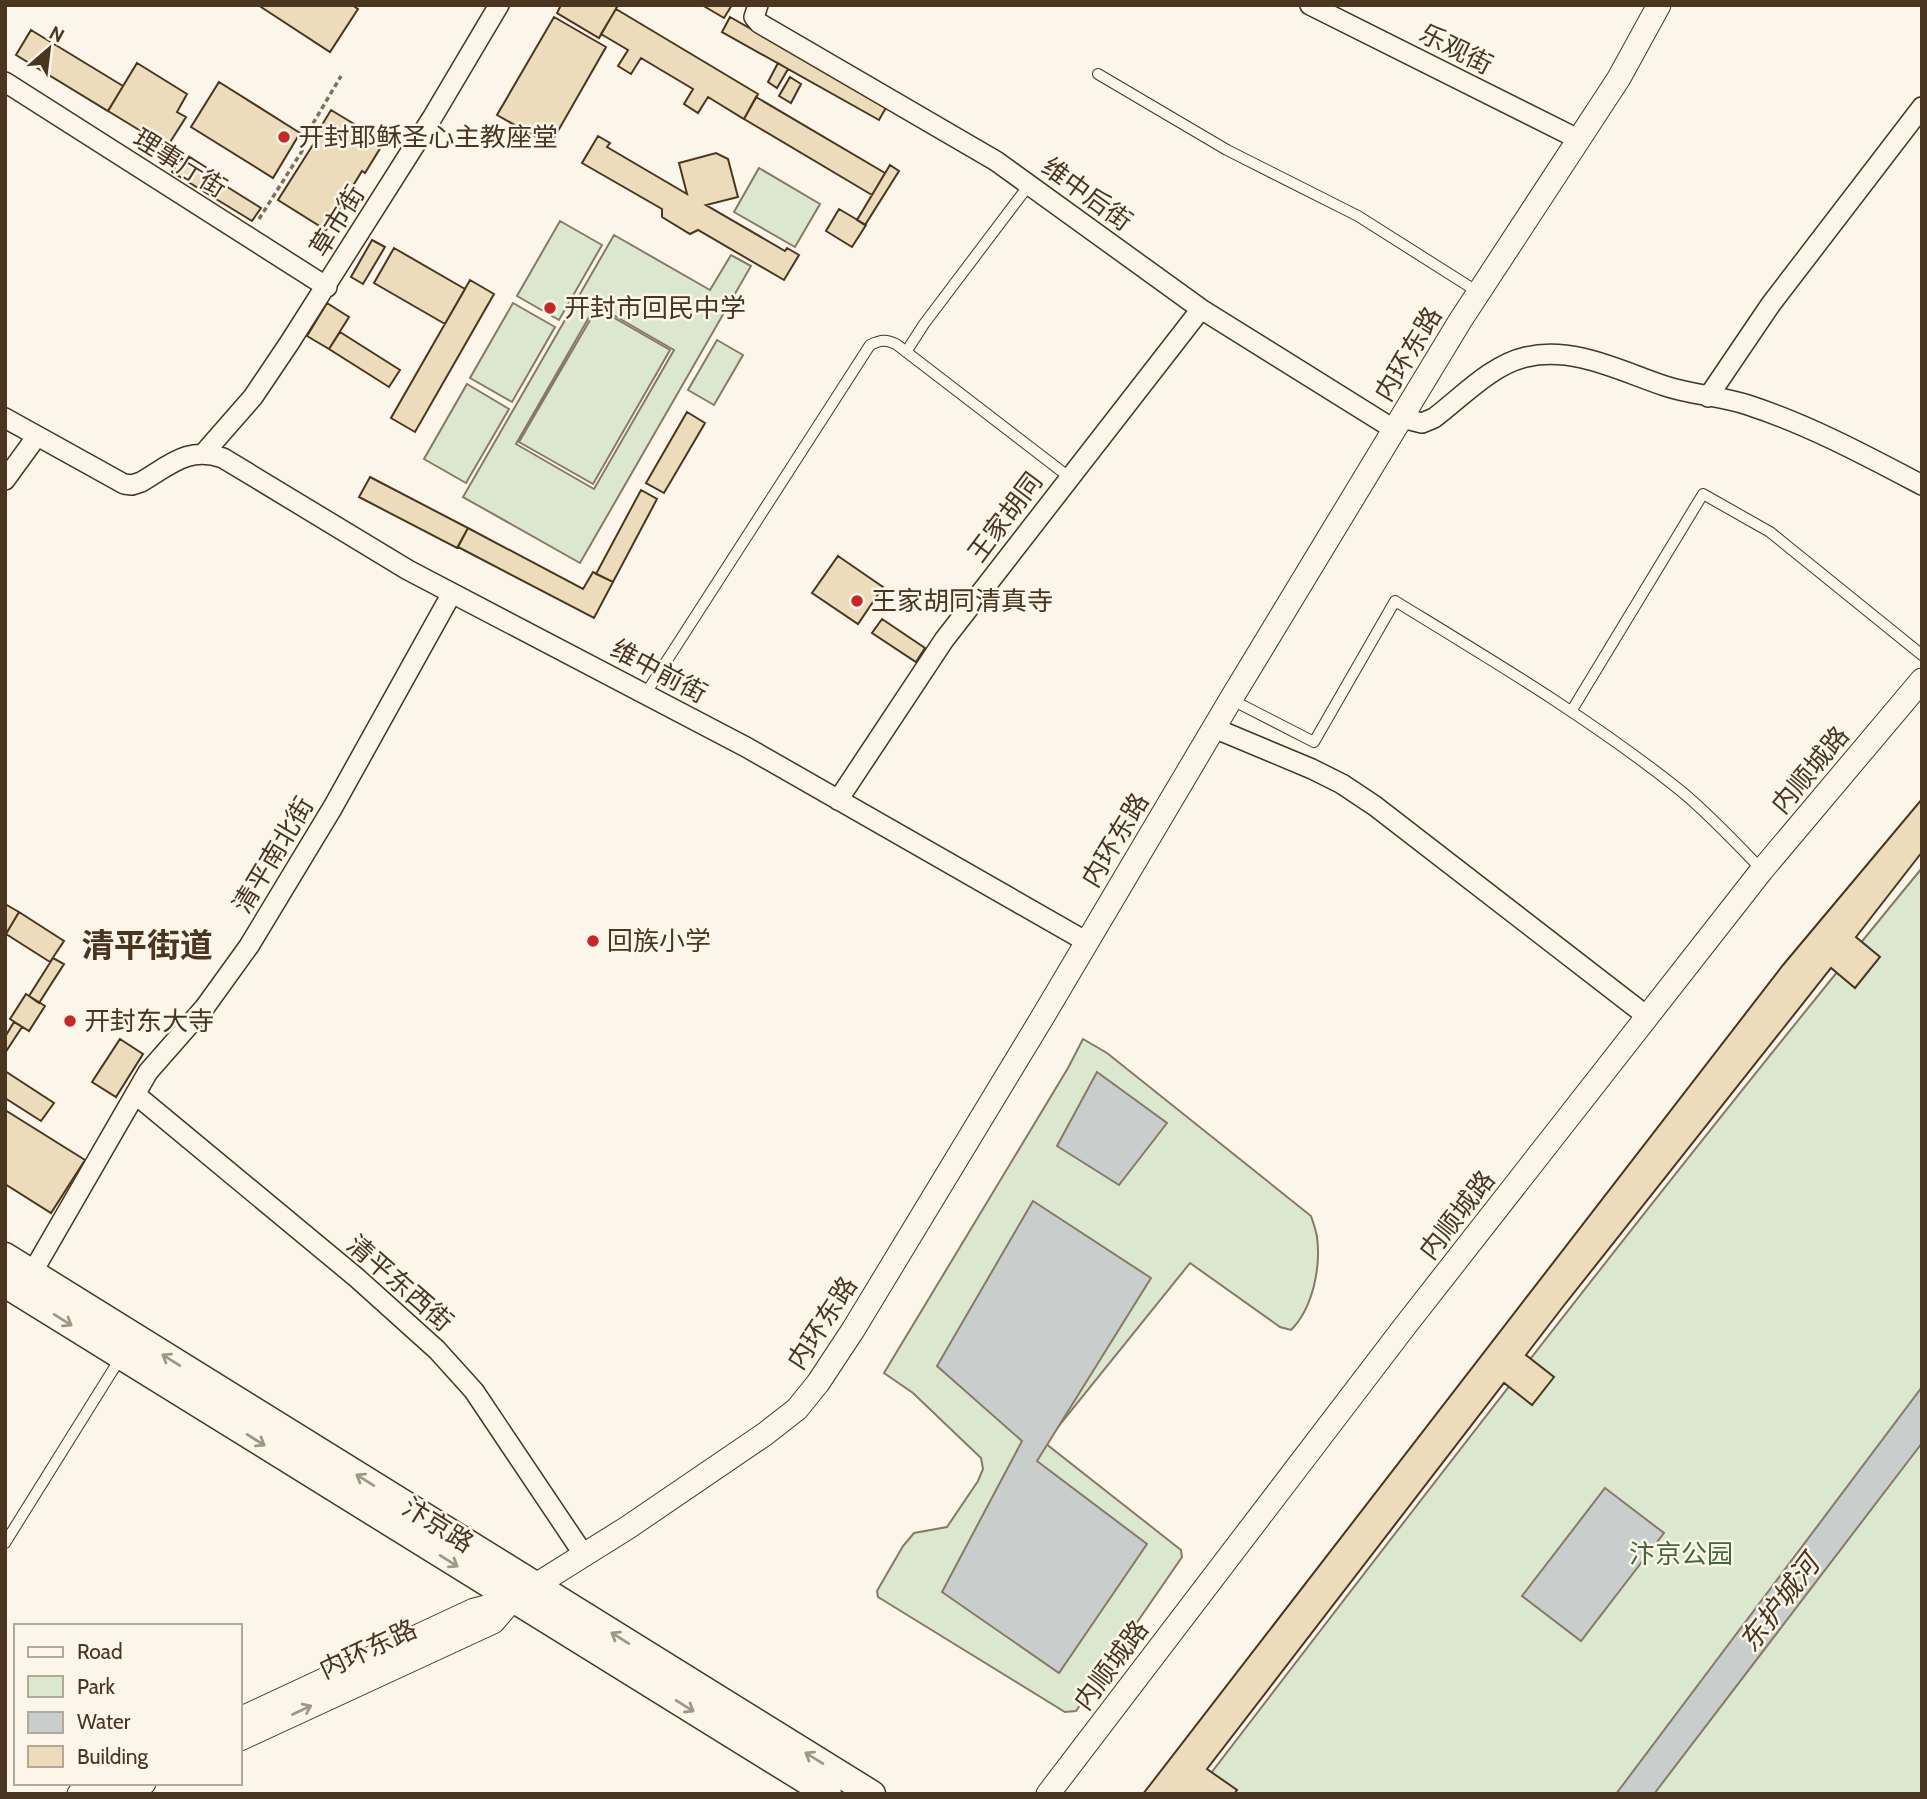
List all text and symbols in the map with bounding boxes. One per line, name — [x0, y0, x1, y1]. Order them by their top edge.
north arrow — [14, 14, 84, 84]
street label: 乐观街 — [1414, 17, 1498, 81]
text: N — [45, 21, 68, 48]
place label: 开封耶稣圣心主教座堂 — [298, 121, 558, 153]
street label: 理事厅街 — [127, 122, 233, 204]
marker: 开封耶稣圣心主教座堂 — [276, 129, 292, 145]
street label: 维中后街 — [1036, 150, 1138, 238]
street label: 草市街 — [303, 179, 371, 263]
place label: 开封市回民中学 — [564, 292, 746, 324]
marker: 开封市回民中学 — [542, 300, 558, 316]
street label: 内环东路 — [1367, 301, 1449, 407]
street label: 王家胡同 — [961, 466, 1049, 568]
place label: 王家胡同清真寺 — [871, 585, 1053, 617]
marker: 王家胡同清真寺 — [849, 593, 865, 609]
street label: 维中前街 — [606, 632, 712, 710]
street label: 内顺城路 — [1764, 720, 1856, 820]
street label: 内环东路 — [1074, 787, 1156, 893]
street label: 清平南北街 — [226, 791, 320, 919]
district label: 清平街道 — [81, 925, 213, 965]
place label: 回族小学 — [607, 925, 711, 957]
marker: 回族小学 — [585, 933, 601, 949]
place label: 开封东大寺 — [84, 1005, 214, 1037]
marker: 开封东大寺 — [62, 1013, 78, 1029]
street label: 内顺城路 — [1412, 1164, 1502, 1266]
street label: 清平东西街 — [340, 1228, 460, 1338]
street label: 内环东路 — [780, 1271, 864, 1375]
one-way arrow — [53, 1312, 72, 1327]
one-way arrow — [162, 1352, 182, 1366]
one-way arrow — [246, 1433, 265, 1448]
one-way arrow — [355, 1472, 375, 1486]
street label: 汴京路 — [396, 1491, 480, 1559]
park label: 汴京公园 — [1629, 1538, 1733, 1570]
water label: 东护城河 — [1732, 1544, 1829, 1658]
one-way arrow — [439, 1554, 459, 1568]
street label: 内环东路 — [314, 1613, 422, 1685]
street label: 内顺城路 — [1067, 1614, 1155, 1716]
legend — [14, 1624, 242, 1785]
one-way arrow — [611, 1631, 631, 1645]
text: Road — [77, 1639, 123, 1664]
text: Park — [77, 1674, 115, 1699]
one-way arrow — [674, 1699, 694, 1713]
one-way arrow — [291, 1703, 312, 1716]
text: Water — [77, 1709, 131, 1734]
text: Building — [77, 1744, 149, 1769]
one-way arrow — [805, 1750, 824, 1765]

